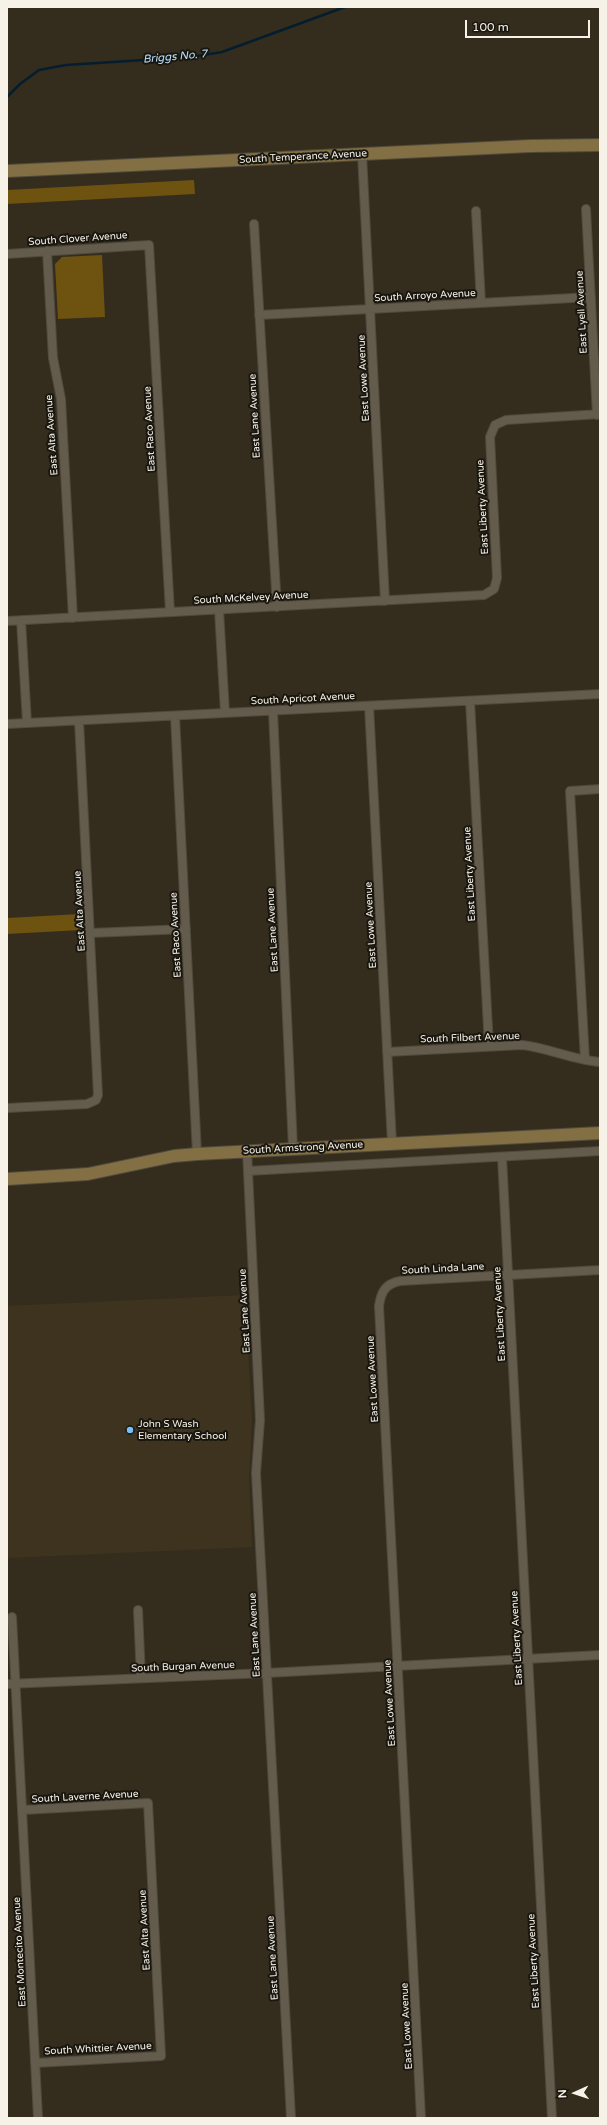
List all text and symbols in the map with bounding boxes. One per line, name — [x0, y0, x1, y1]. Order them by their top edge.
scale bar — [467, 12, 592, 38]
text: 100 m — [472, 20, 509, 34]
water label: Briggs No. 7 — [142, 48, 208, 66]
street label: South Temperance Avenue — [239, 148, 367, 166]
street label: South Clover Avenue — [28, 230, 128, 248]
street label: East Lyell Avenue — [574, 270, 590, 354]
street label: South Arroyo Avenue — [374, 287, 476, 305]
street label: East Lowe Avenue — [356, 334, 372, 422]
street label: East Lane Avenue — [247, 373, 263, 459]
street label: East Raco Avenue — [142, 386, 158, 472]
street label: East Alta Avenue — [43, 394, 61, 476]
street label: East Liberty Avenue — [475, 459, 491, 555]
street label: South McKelvey Avenue — [193, 589, 309, 607]
street label: South Apricot Avenue — [251, 690, 355, 708]
street label: East Liberty Avenue — [462, 826, 478, 922]
street label: East Alta Avenue — [72, 870, 88, 952]
street label: East Lowe Avenue — [363, 881, 379, 969]
street label: East Lane Avenue — [265, 887, 281, 973]
street label: East Raco Avenue — [168, 892, 184, 978]
street label: South Filbert Avenue — [420, 1030, 520, 1046]
street label: South Armstrong Avenue — [243, 1139, 363, 1157]
street label: South Linda Lane — [401, 1261, 485, 1277]
street label: East Liberty Avenue — [492, 1266, 508, 1362]
street label: East Lane Avenue — [237, 1268, 253, 1354]
street label: East Lowe Avenue — [365, 1335, 381, 1423]
place label: John S Wash Elementary School — [138, 1418, 227, 1442]
marker: John S Wash Elementary School — [125, 1425, 135, 1435]
street label: East Liberty Avenue — [509, 1590, 525, 1686]
street label: East Lane Avenue — [247, 1592, 263, 1678]
street label: South Burgan Avenue — [131, 1659, 235, 1675]
street label: East Lowe Avenue — [382, 1659, 398, 1747]
street label: South Laverne Avenue — [31, 1788, 139, 1806]
street label: East Alta Avenue — [137, 1889, 153, 1971]
street label: East Montecito Avenue — [11, 1897, 29, 2007]
street label: East Liberty Avenue — [526, 1913, 542, 2009]
street label: East Lane Avenue — [265, 1915, 281, 2001]
street label: East Lowe Avenue — [399, 1982, 415, 2070]
street label: South Whittier Avenue — [44, 2040, 152, 2058]
north arrow — [555, 2073, 595, 2113]
text: N — [556, 2089, 569, 2098]

